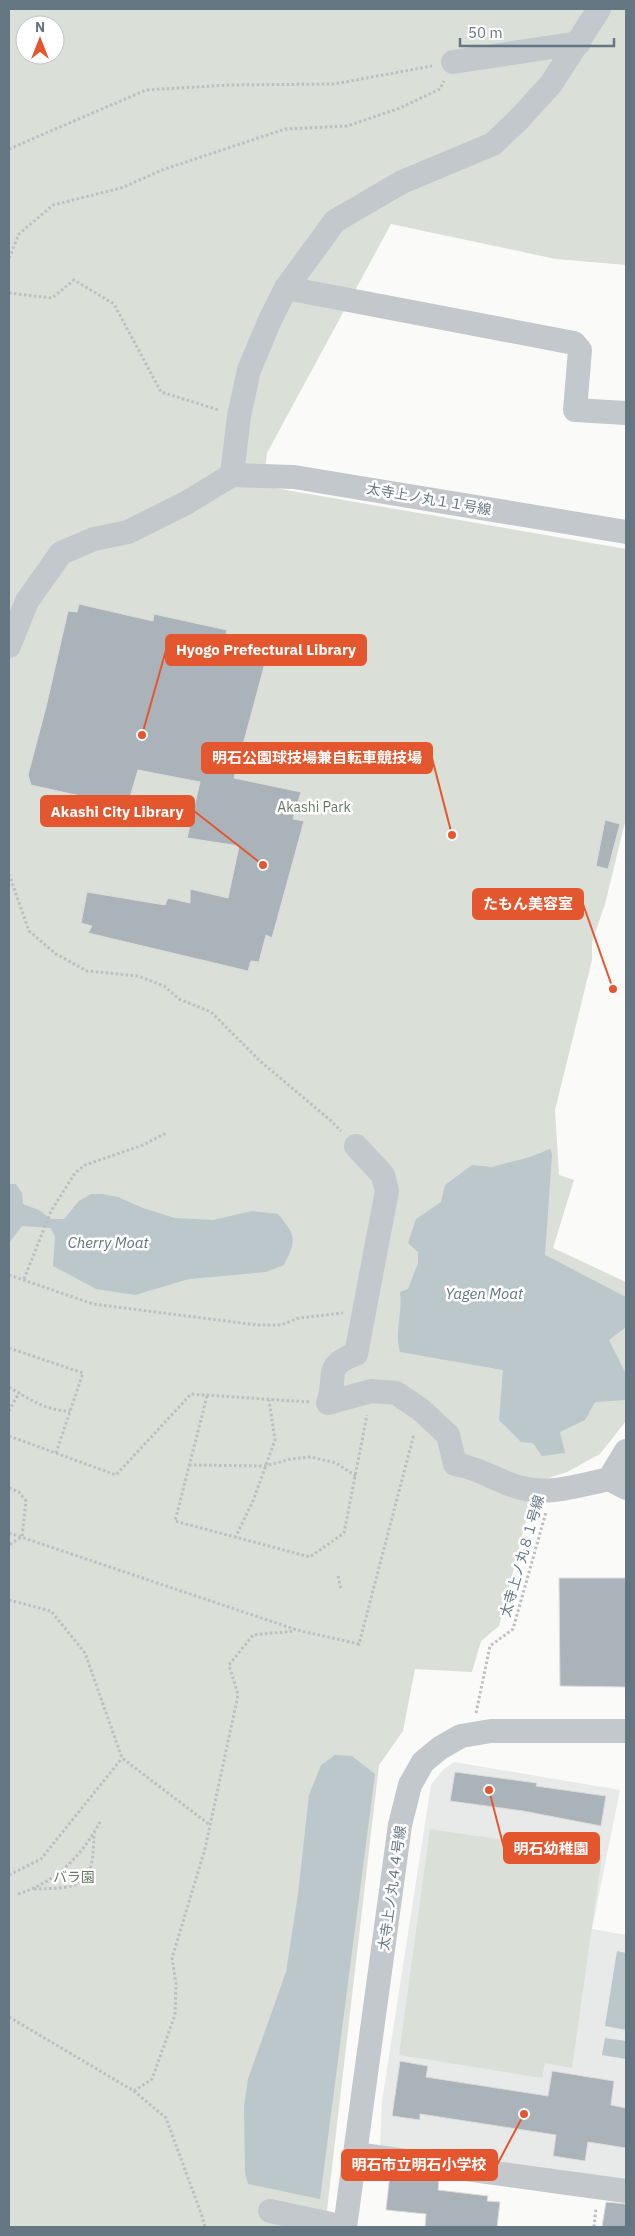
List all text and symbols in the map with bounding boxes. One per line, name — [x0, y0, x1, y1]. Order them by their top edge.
north arrow — [15, 15, 65, 65]
scale bar — [460, 15, 614, 47]
text: N — [35, 18, 45, 36]
text: 50 m — [468, 23, 503, 42]
street label: 太寺上ノ丸１１号線 — [365, 479, 493, 519]
callout: Hyogo Prefectural Library — [166, 635, 366, 665]
text: Hyogo Prefectural Library — [176, 640, 356, 659]
callout: 明石公園球技場兼自転車競技場 — [202, 743, 432, 773]
text: 明石公園球技場兼自転車競技場 — [212, 748, 422, 767]
callout: Akashi City Library — [41, 796, 194, 826]
park label: Akashi Park — [277, 798, 351, 816]
text: Akashi City Library — [50, 802, 184, 821]
callout: たもん美容室 — [473, 889, 583, 919]
text: たもん美容室 — [483, 894, 573, 913]
water label: Cherry Moat — [68, 1233, 149, 1252]
water label: Yagen Moat — [445, 1284, 524, 1303]
street label: 太寺上ノ丸８１号線 — [496, 1493, 548, 1619]
street label: 太寺上ノ丸４４号線 — [374, 1824, 410, 1952]
callout: 明石幼稚園 — [504, 1833, 599, 1863]
text: 明石幼稚園 — [513, 1839, 589, 1858]
park label: バラ園 — [53, 1868, 95, 1886]
callout: 明石市立明石小学校 — [342, 2150, 497, 2180]
text: 明石市立明石小学校 — [351, 2155, 487, 2174]

